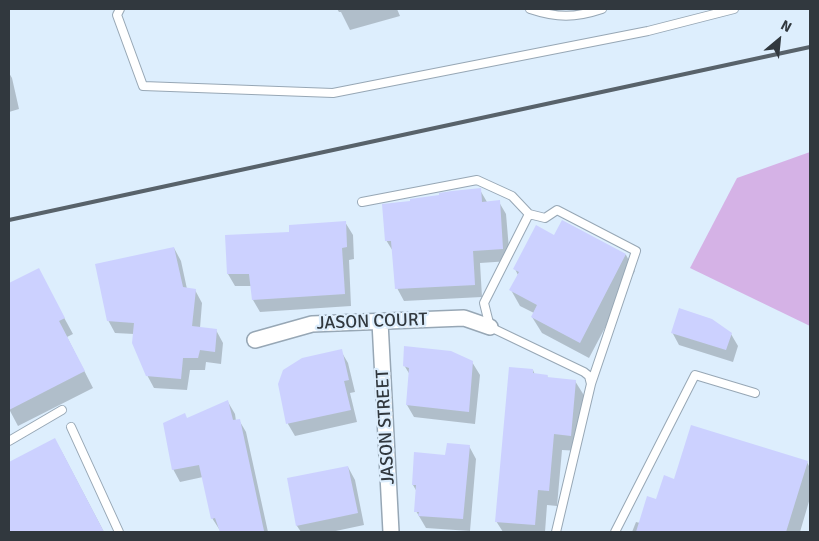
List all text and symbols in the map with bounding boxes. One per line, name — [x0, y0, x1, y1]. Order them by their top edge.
north arrow — [754, 15, 804, 65]
text: N — [778, 17, 795, 36]
street label: JASON COURT — [316, 309, 428, 335]
street label: JASON STREET — [372, 369, 400, 485]

